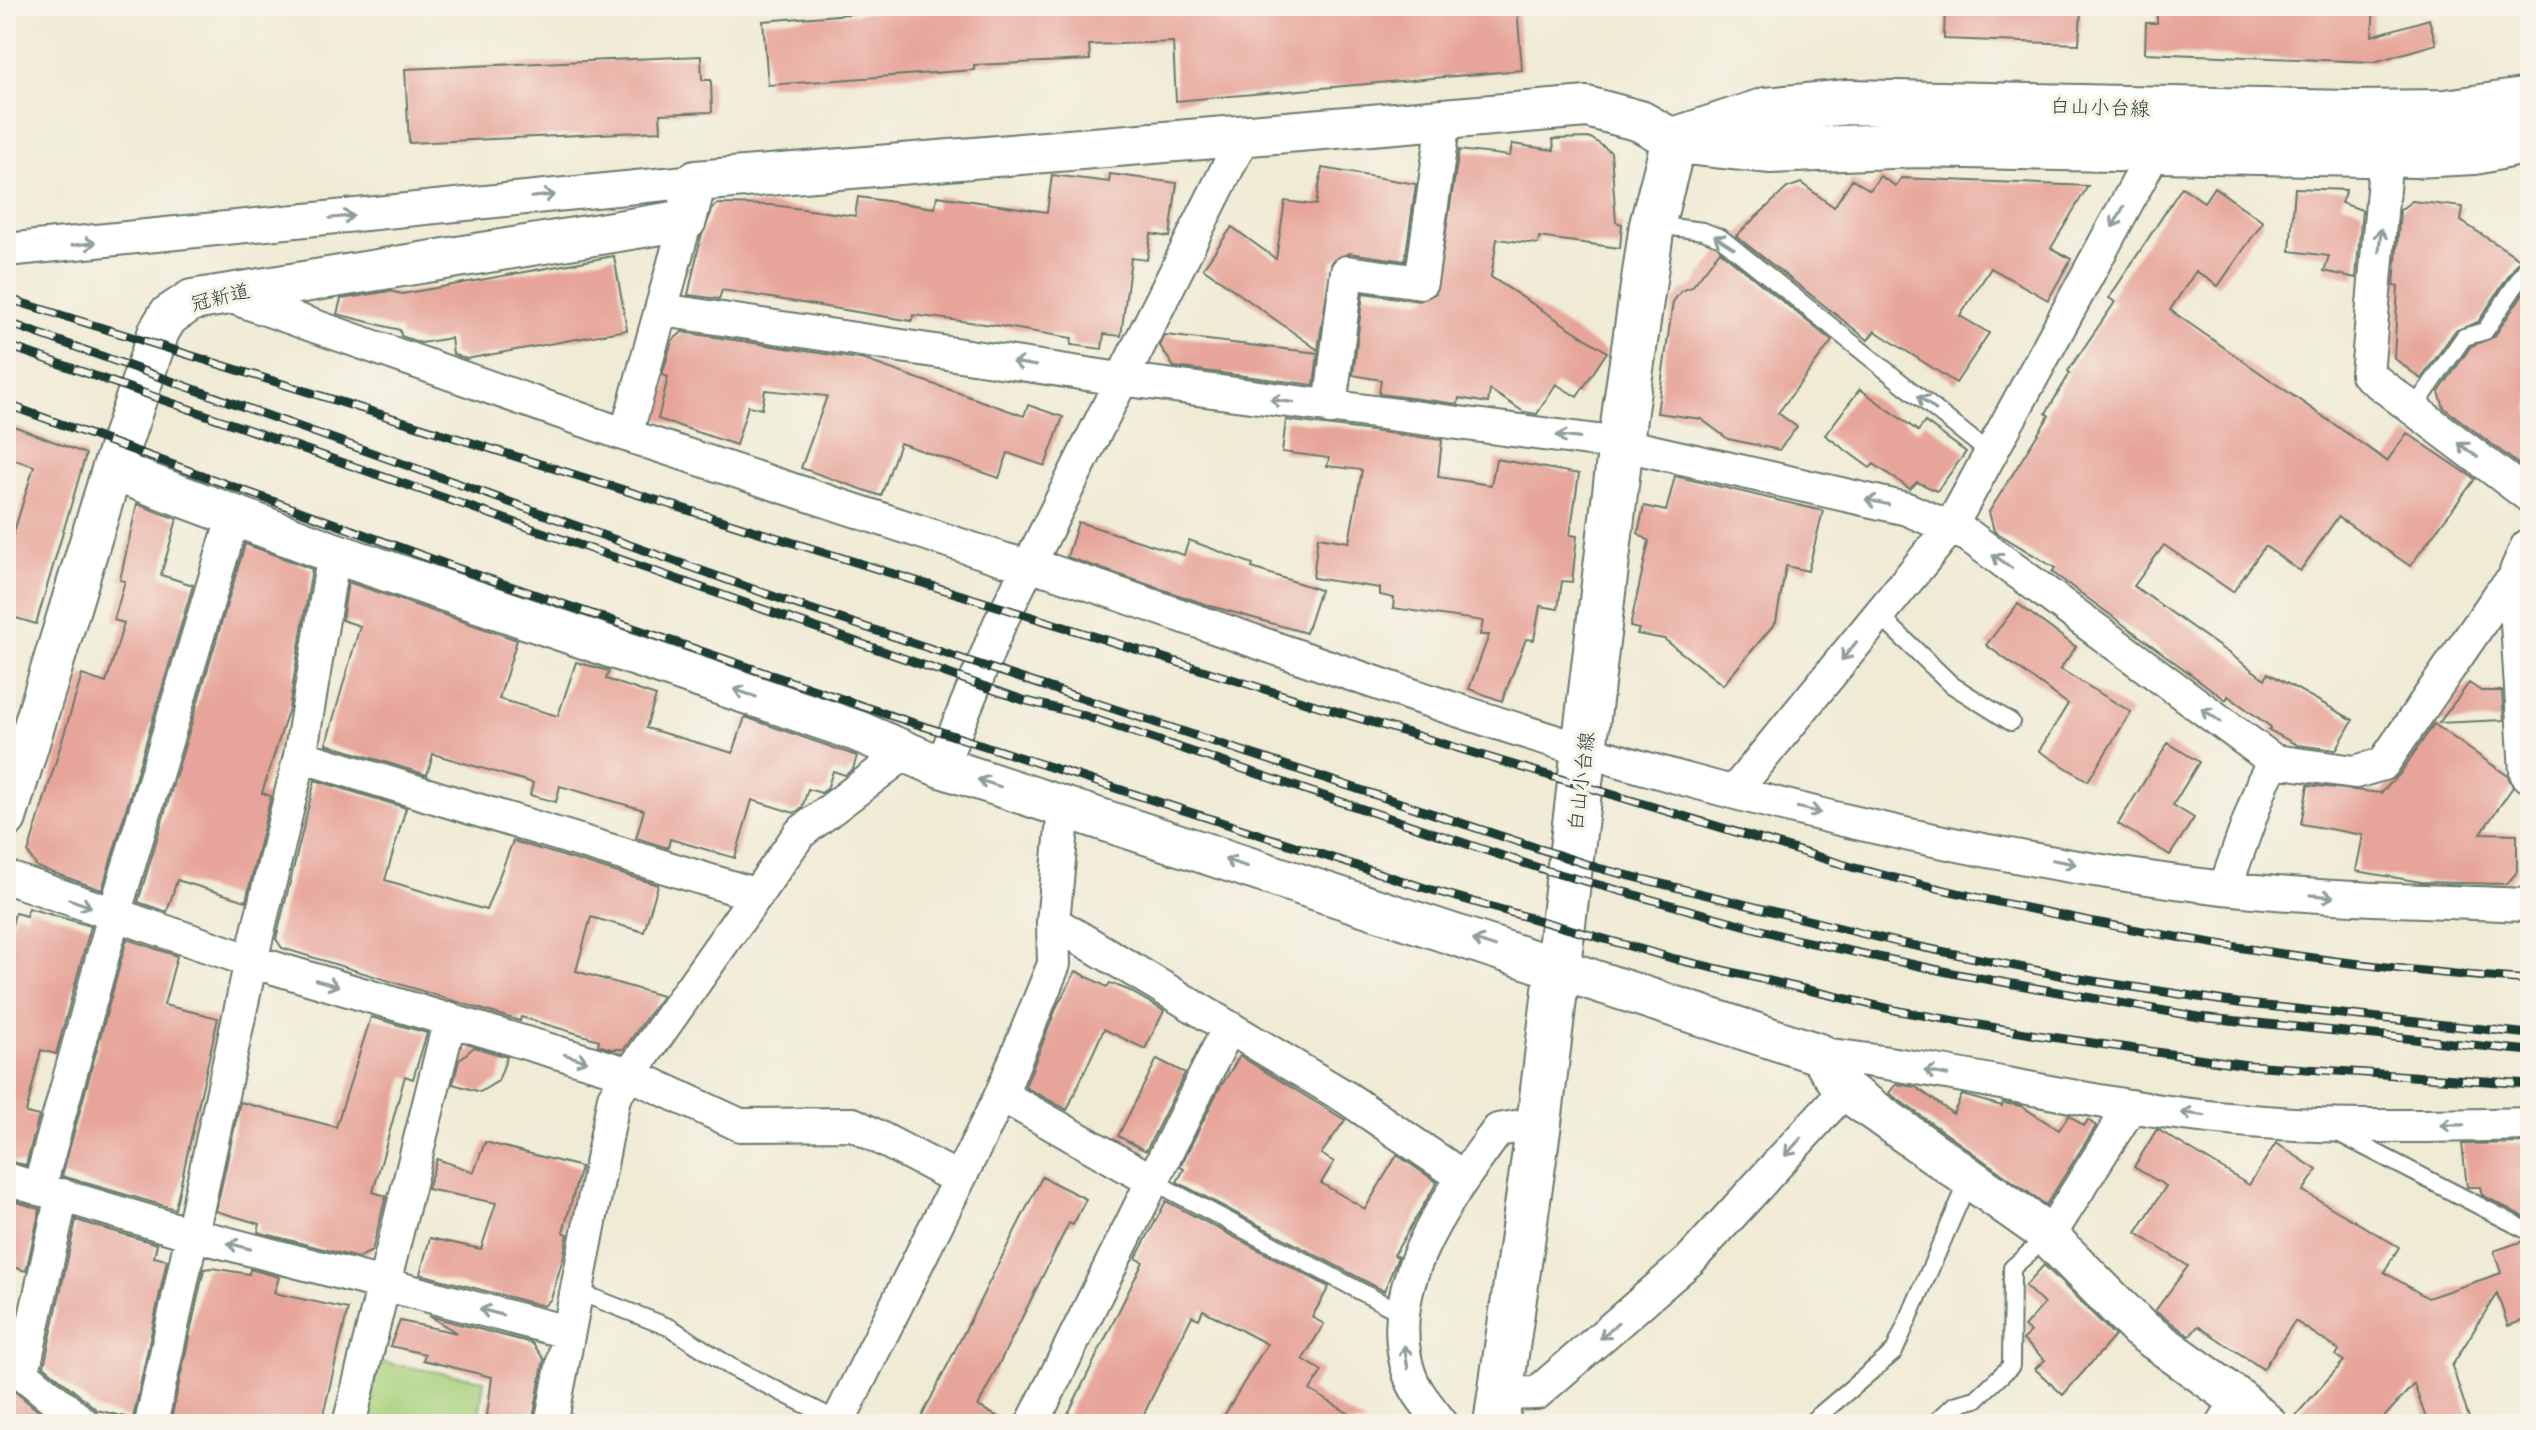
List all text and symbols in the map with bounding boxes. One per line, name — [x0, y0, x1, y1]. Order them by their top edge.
street label: 白山小台線 — [2050, 89, 2150, 123]
one-way arrow — [529, 188, 556, 203]
one-way arrow — [2110, 205, 2125, 229]
one-way arrow — [328, 209, 355, 224]
one-way arrow — [2373, 227, 2388, 254]
one-way arrow — [1713, 234, 1735, 250]
one-way arrow — [70, 236, 97, 251]
street label: 冠新道 — [187, 274, 253, 318]
one-way arrow — [1012, 356, 1038, 371]
one-way arrow — [1270, 393, 1295, 408]
one-way arrow — [1917, 395, 1938, 413]
one-way arrow — [1555, 429, 1581, 444]
one-way arrow — [2458, 441, 2479, 458]
one-way arrow — [1864, 494, 1890, 509]
one-way arrow — [1992, 552, 2013, 569]
one-way arrow — [1840, 640, 1858, 661]
one-way arrow — [733, 684, 758, 699]
one-way arrow — [2201, 707, 2223, 723]
street label: 白山小台線 — [1559, 730, 1601, 832]
one-way arrow — [976, 775, 1001, 790]
one-way arrow — [1796, 803, 1822, 818]
one-way arrow — [1224, 855, 1249, 870]
one-way arrow — [2051, 856, 2076, 871]
one-way arrow — [2308, 889, 2335, 904]
one-way arrow — [67, 896, 92, 911]
one-way arrow — [1471, 935, 1497, 950]
one-way arrow — [314, 977, 339, 991]
one-way arrow — [563, 1052, 588, 1066]
one-way arrow — [1924, 1064, 1949, 1079]
one-way arrow — [2180, 1107, 2207, 1122]
one-way arrow — [2439, 1118, 2466, 1133]
one-way arrow — [1784, 1137, 1802, 1157]
one-way arrow — [227, 1238, 253, 1253]
one-way arrow — [479, 1304, 505, 1319]
one-way arrow — [1599, 1322, 1620, 1340]
one-way arrow — [1398, 1344, 1413, 1370]

